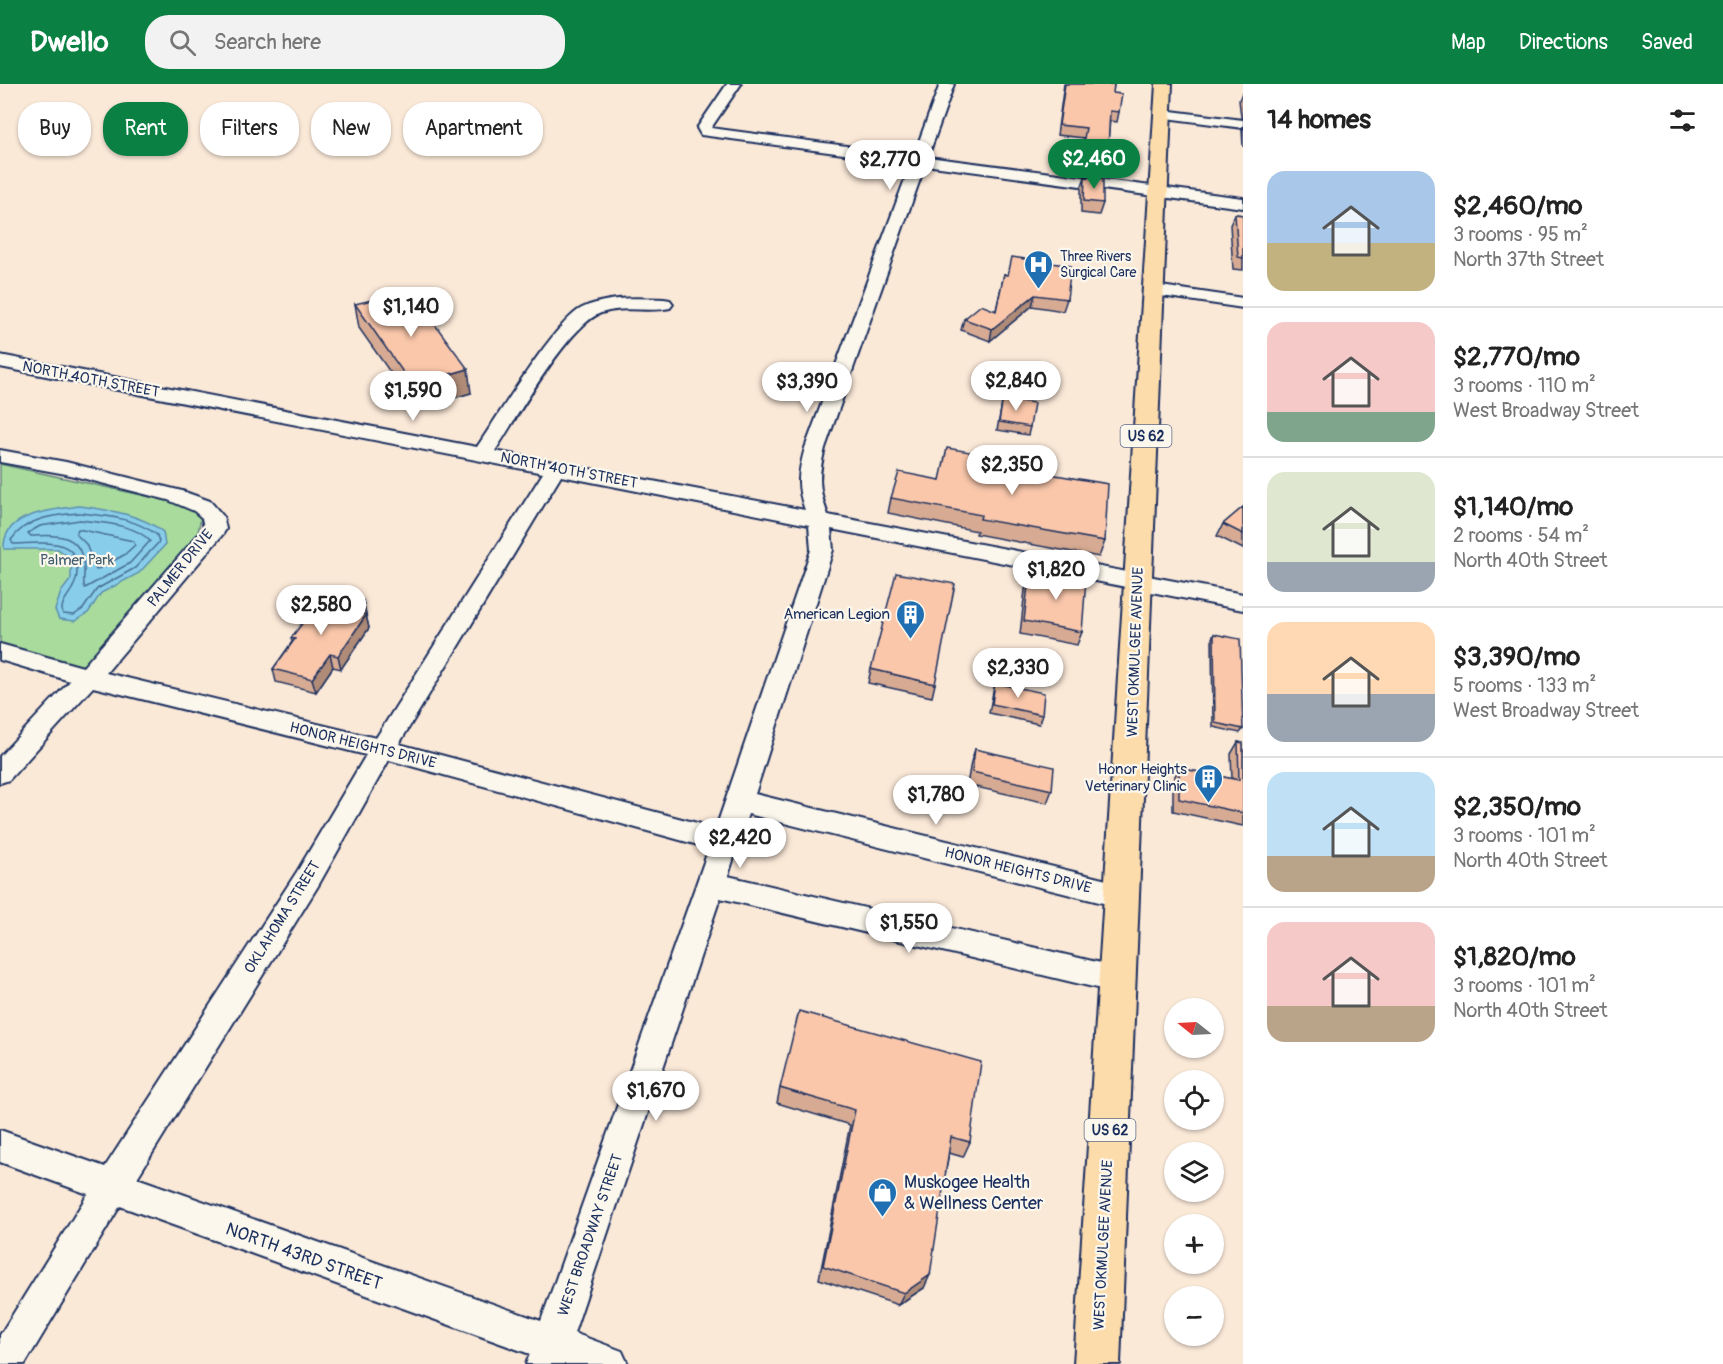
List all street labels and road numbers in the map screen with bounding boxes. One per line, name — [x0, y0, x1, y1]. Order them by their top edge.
street label: NORTH 40TH STREET — [21, 357, 161, 402]
road number: US 62 — [1120, 425, 1172, 447]
street label: NORTH 40TH STREET — [499, 448, 639, 493]
street label: PALMER DRIVE — [143, 525, 218, 611]
street label: WEST OKMULGEE AVENUE — [1123, 566, 1148, 737]
street label: HONOR HEIGHTS DRIVE — [287, 718, 438, 773]
street label: HONOR HEIGHTS DRIVE — [942, 843, 1093, 898]
street label: OKLAHOMA STREET — [240, 857, 325, 977]
road number: US 62 — [1084, 1119, 1136, 1141]
street label: WEST BROADWAY STREET — [554, 1152, 627, 1319]
street label: WEST OKMULGEE AVENUE — [1090, 1159, 1117, 1331]
street label: NORTH 43RD STREET — [222, 1217, 385, 1295]

